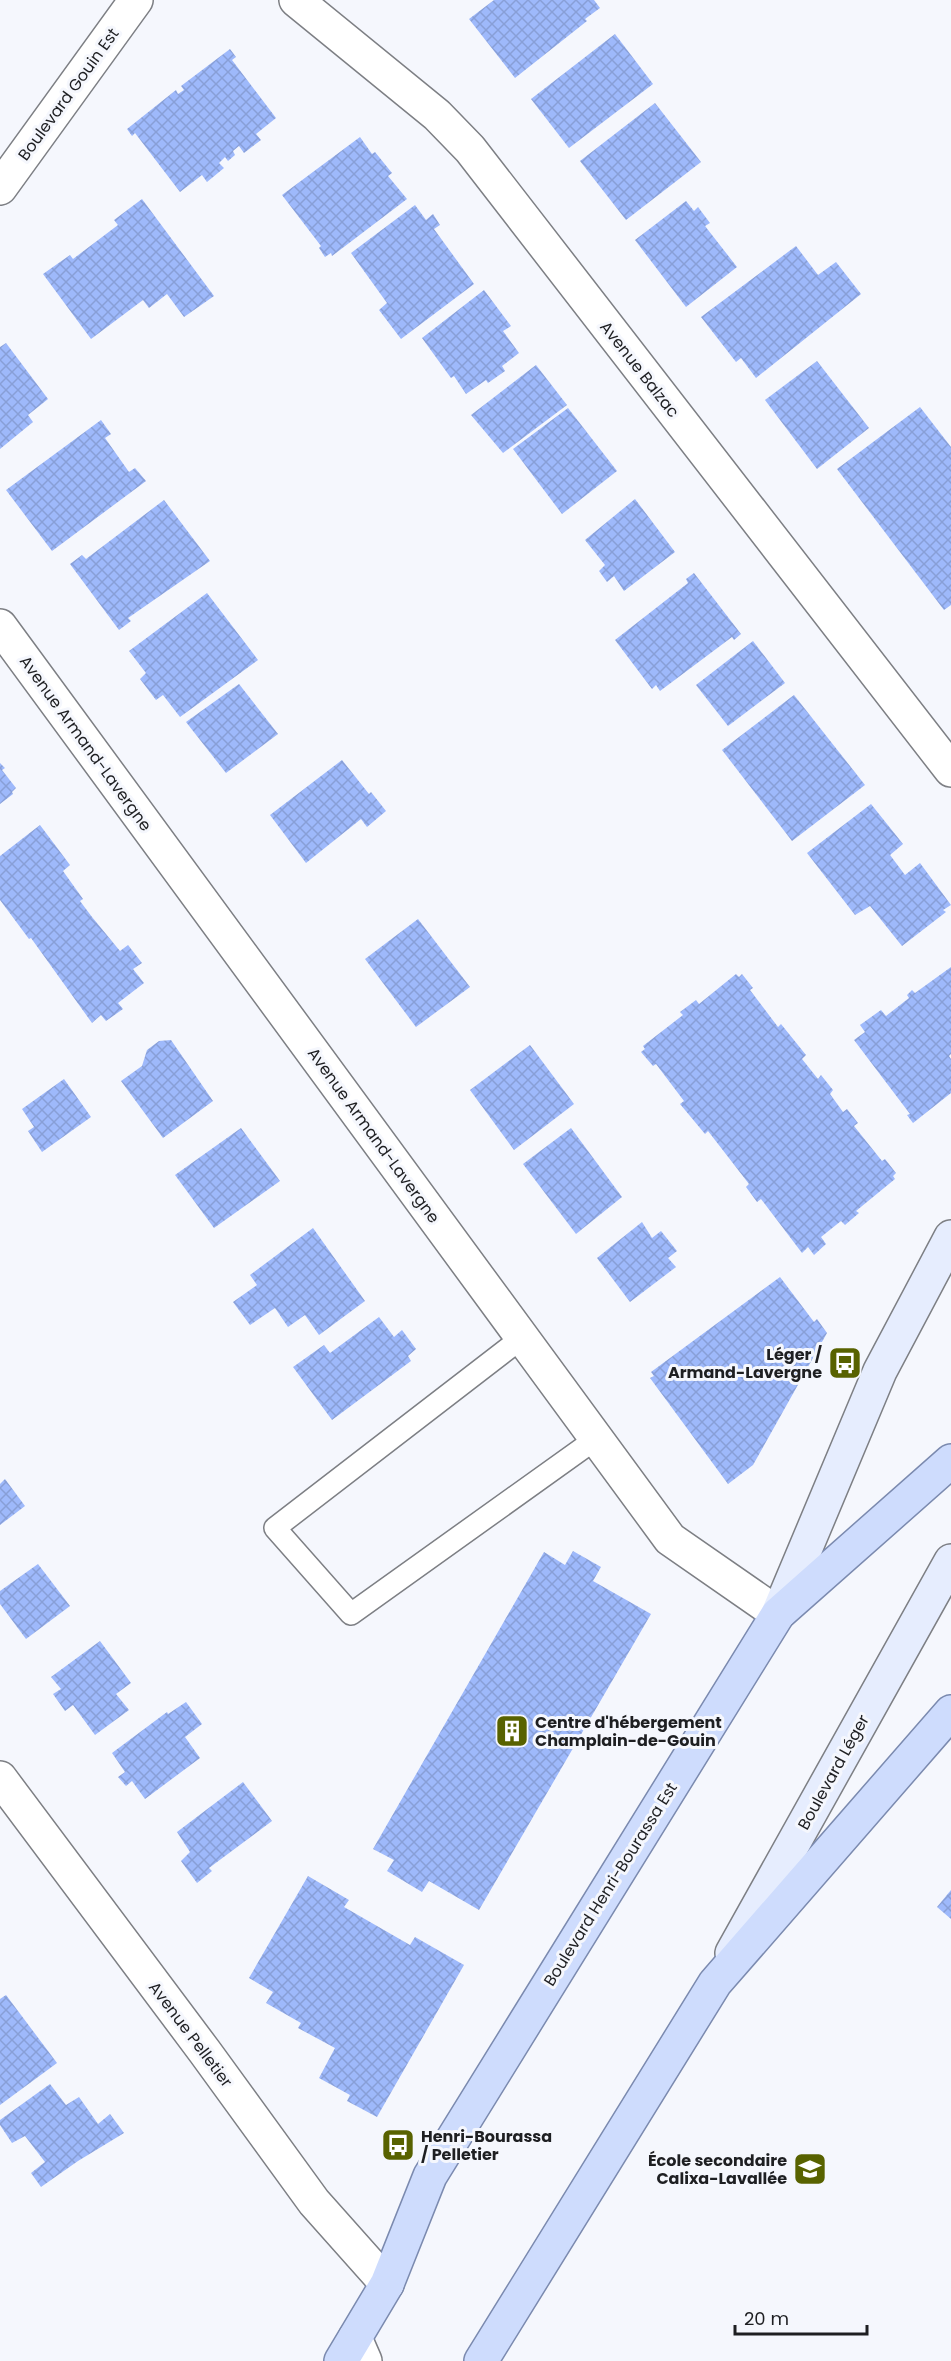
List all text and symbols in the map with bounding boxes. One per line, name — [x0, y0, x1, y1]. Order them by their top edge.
street label: Boulevard Gouin Est — [12, 23, 124, 165]
street label: Avenue Balzac — [595, 316, 685, 423]
street label: Avenue Armand-Lavergne — [14, 651, 157, 836]
street label: Avenue Armand-Lavergne — [302, 1043, 445, 1228]
place label: Léger / Armand-Lavergne — [668, 1343, 823, 1384]
bus stop icon: Léger / Armand-Lavergne — [827, 1345, 863, 1381]
street label: Boulevard Léger — [792, 1710, 875, 1834]
place label: Centre d'hébergement Champlain-de-Gouin — [535, 1711, 722, 1752]
building icon: Centre d'hébergement Champlain-de-Gouin — [494, 1713, 530, 1749]
street label: Boulevard Henri-Bourassa Est — [538, 1778, 683, 1991]
street label: Avenue Pelletier — [143, 1977, 238, 2092]
place label: Henri-Bourassa / Pelletier — [421, 2125, 552, 2166]
bus stop icon: Henri-Bourassa / Pelletier — [380, 2127, 416, 2163]
place label: École secondaire Calixa-Lavallée — [648, 2149, 787, 2190]
school or university icon: École secondaire Calixa-Lavallée — [792, 2151, 828, 2187]
scale bar — [735, 2298, 867, 2336]
text: 20 m — [744, 2306, 789, 2331]

